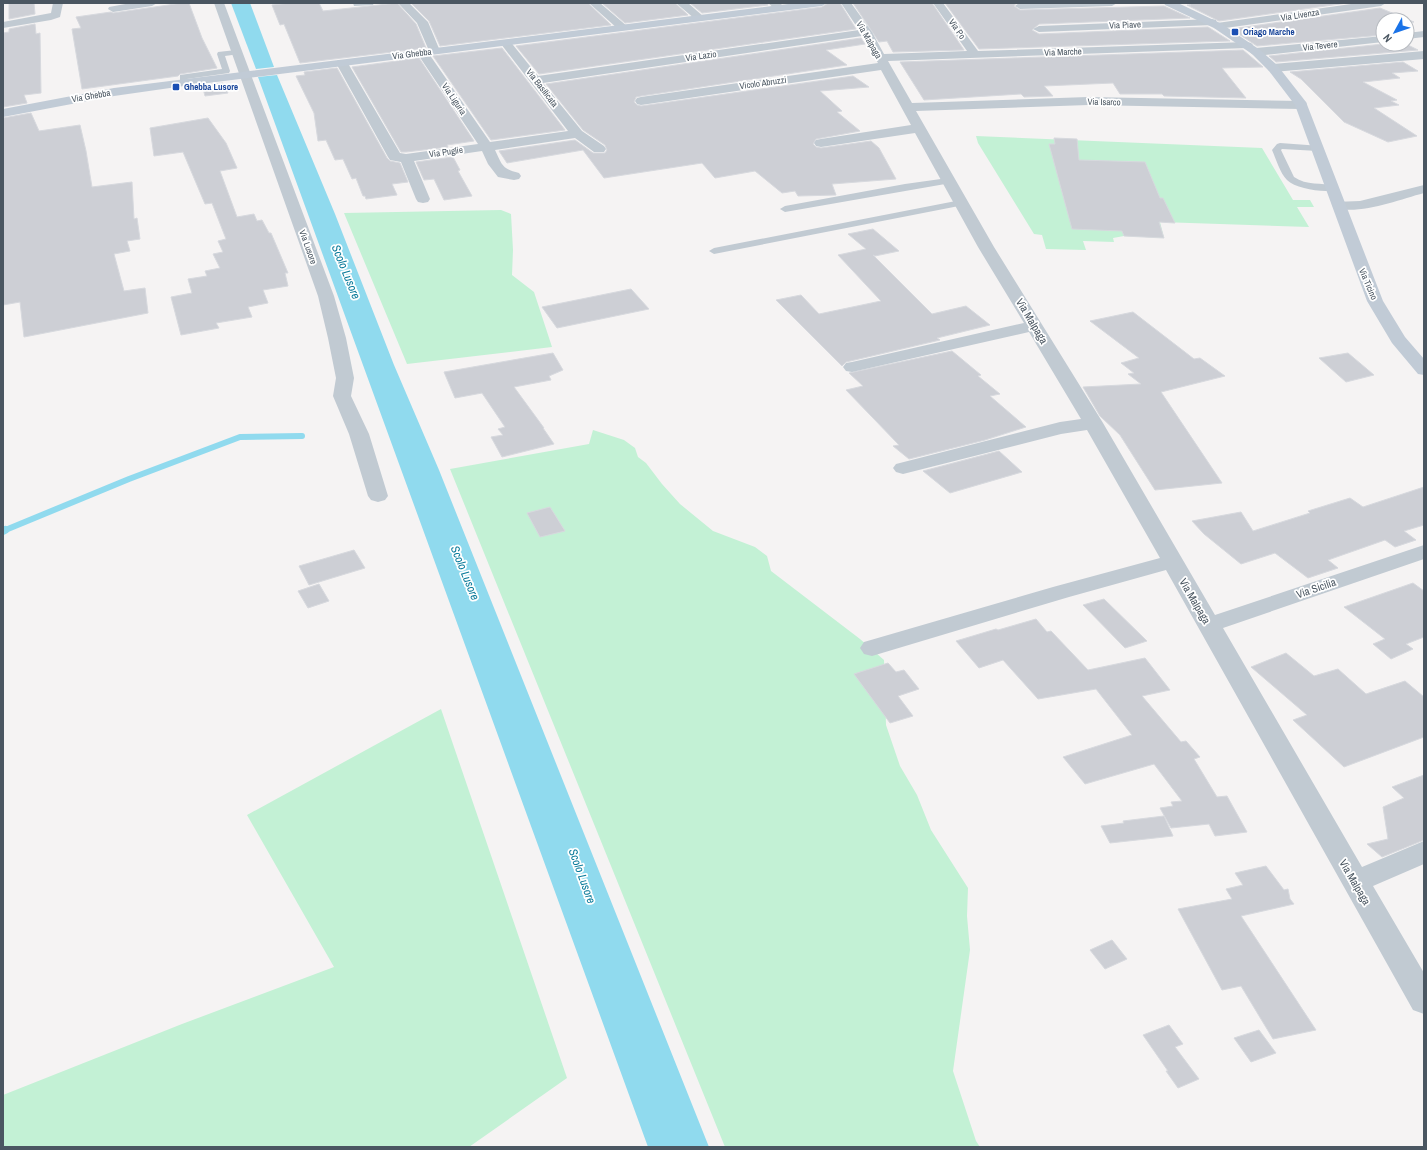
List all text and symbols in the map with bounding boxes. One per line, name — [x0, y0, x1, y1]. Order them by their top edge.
street label: Via Livenza — [1280, 6, 1320, 24]
north arrow — [1375, 12, 1415, 52]
street label: Via Po — [946, 17, 968, 41]
street label: Via Piave — [1109, 18, 1141, 32]
street label: Via Malpaga — [853, 19, 885, 61]
place label: Oriago Marche — [1243, 26, 1295, 38]
marker: Oriago Marche — [1230, 27, 1240, 37]
text: N — [1380, 31, 1395, 45]
street label: Via Tevere — [1302, 38, 1338, 54]
street label: Via Marche — [1044, 45, 1082, 59]
street label: Via Ghebba — [392, 46, 432, 62]
street label: Via Lazio — [685, 48, 717, 64]
street label: Via Basilicata — [523, 66, 561, 110]
street label: Vicolo Abruzzi — [739, 74, 787, 92]
place label: Ghebba Lusore — [184, 81, 238, 93]
street label: Via Liguria — [439, 81, 469, 117]
marker: Ghebba Lusore — [171, 82, 181, 92]
street label: Via Ghebba — [71, 87, 111, 105]
street label: Via Isarco — [1087, 96, 1121, 108]
street label: Via Puglie — [428, 144, 464, 160]
street label: Via Lusore — [296, 228, 320, 266]
water label: Scolo Lusore — [328, 242, 364, 302]
street label: Via Ticino — [1356, 266, 1380, 302]
street label: Via Malpaga — [1013, 296, 1051, 346]
water label: Scolo Lusore — [447, 543, 483, 603]
street label: Via Sicilia — [1294, 575, 1338, 601]
street label: Via Malpaga — [1176, 576, 1214, 626]
water label: Scolo Lusore — [565, 846, 600, 906]
street label: Via Malpaga — [1336, 857, 1374, 907]

